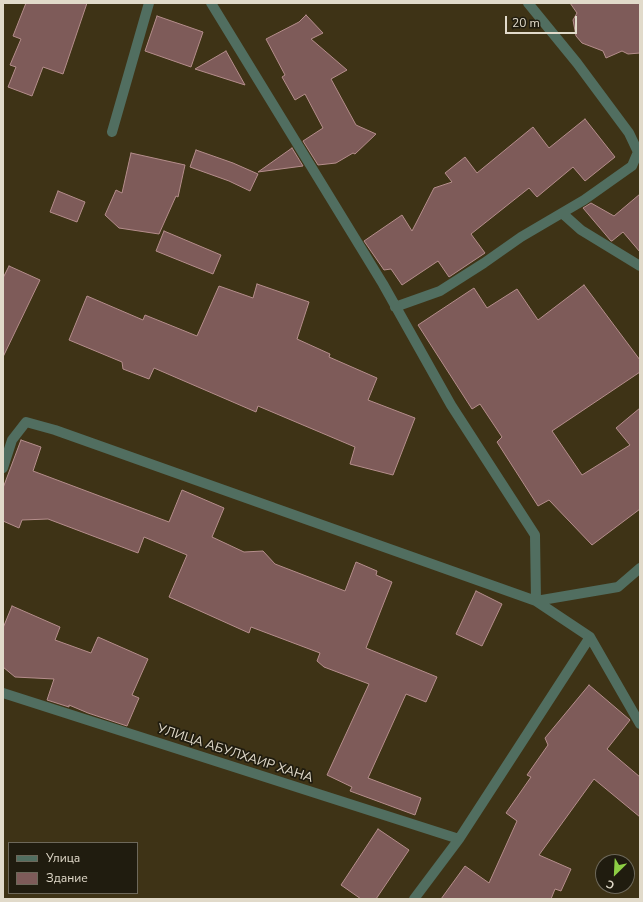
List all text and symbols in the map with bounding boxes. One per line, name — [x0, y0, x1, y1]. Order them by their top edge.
scale bar — [507, 8, 579, 34]
text: 20 m — [512, 15, 540, 31]
street label: УЛИЦА АБУЛХАИР ХАНА — [155, 721, 315, 787]
legend — [8, 842, 138, 894]
text: Улица — [46, 850, 80, 866]
north arrow — [595, 854, 635, 894]
text: Здание — [46, 870, 88, 886]
text: С — [604, 876, 617, 893]

